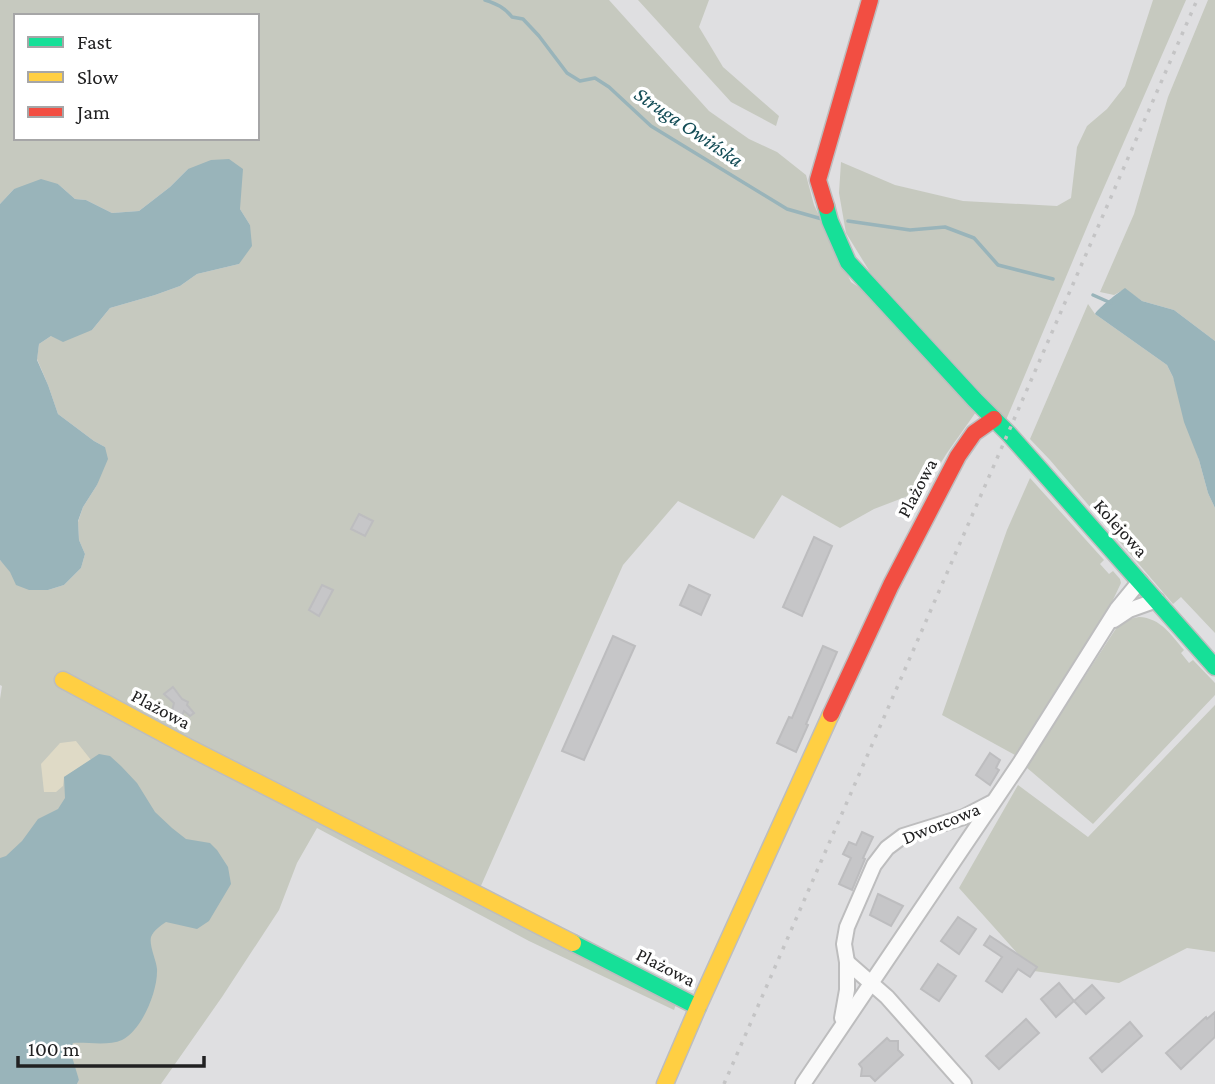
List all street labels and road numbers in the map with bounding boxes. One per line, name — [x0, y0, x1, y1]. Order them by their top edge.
street label: Plażowa — [893, 455, 941, 521]
street label: Kolejowa — [1089, 495, 1152, 562]
street label: Plażowa — [128, 685, 194, 733]
street label: Dworcowa — [899, 798, 983, 848]
street label: Plażowa — [633, 943, 699, 991]

